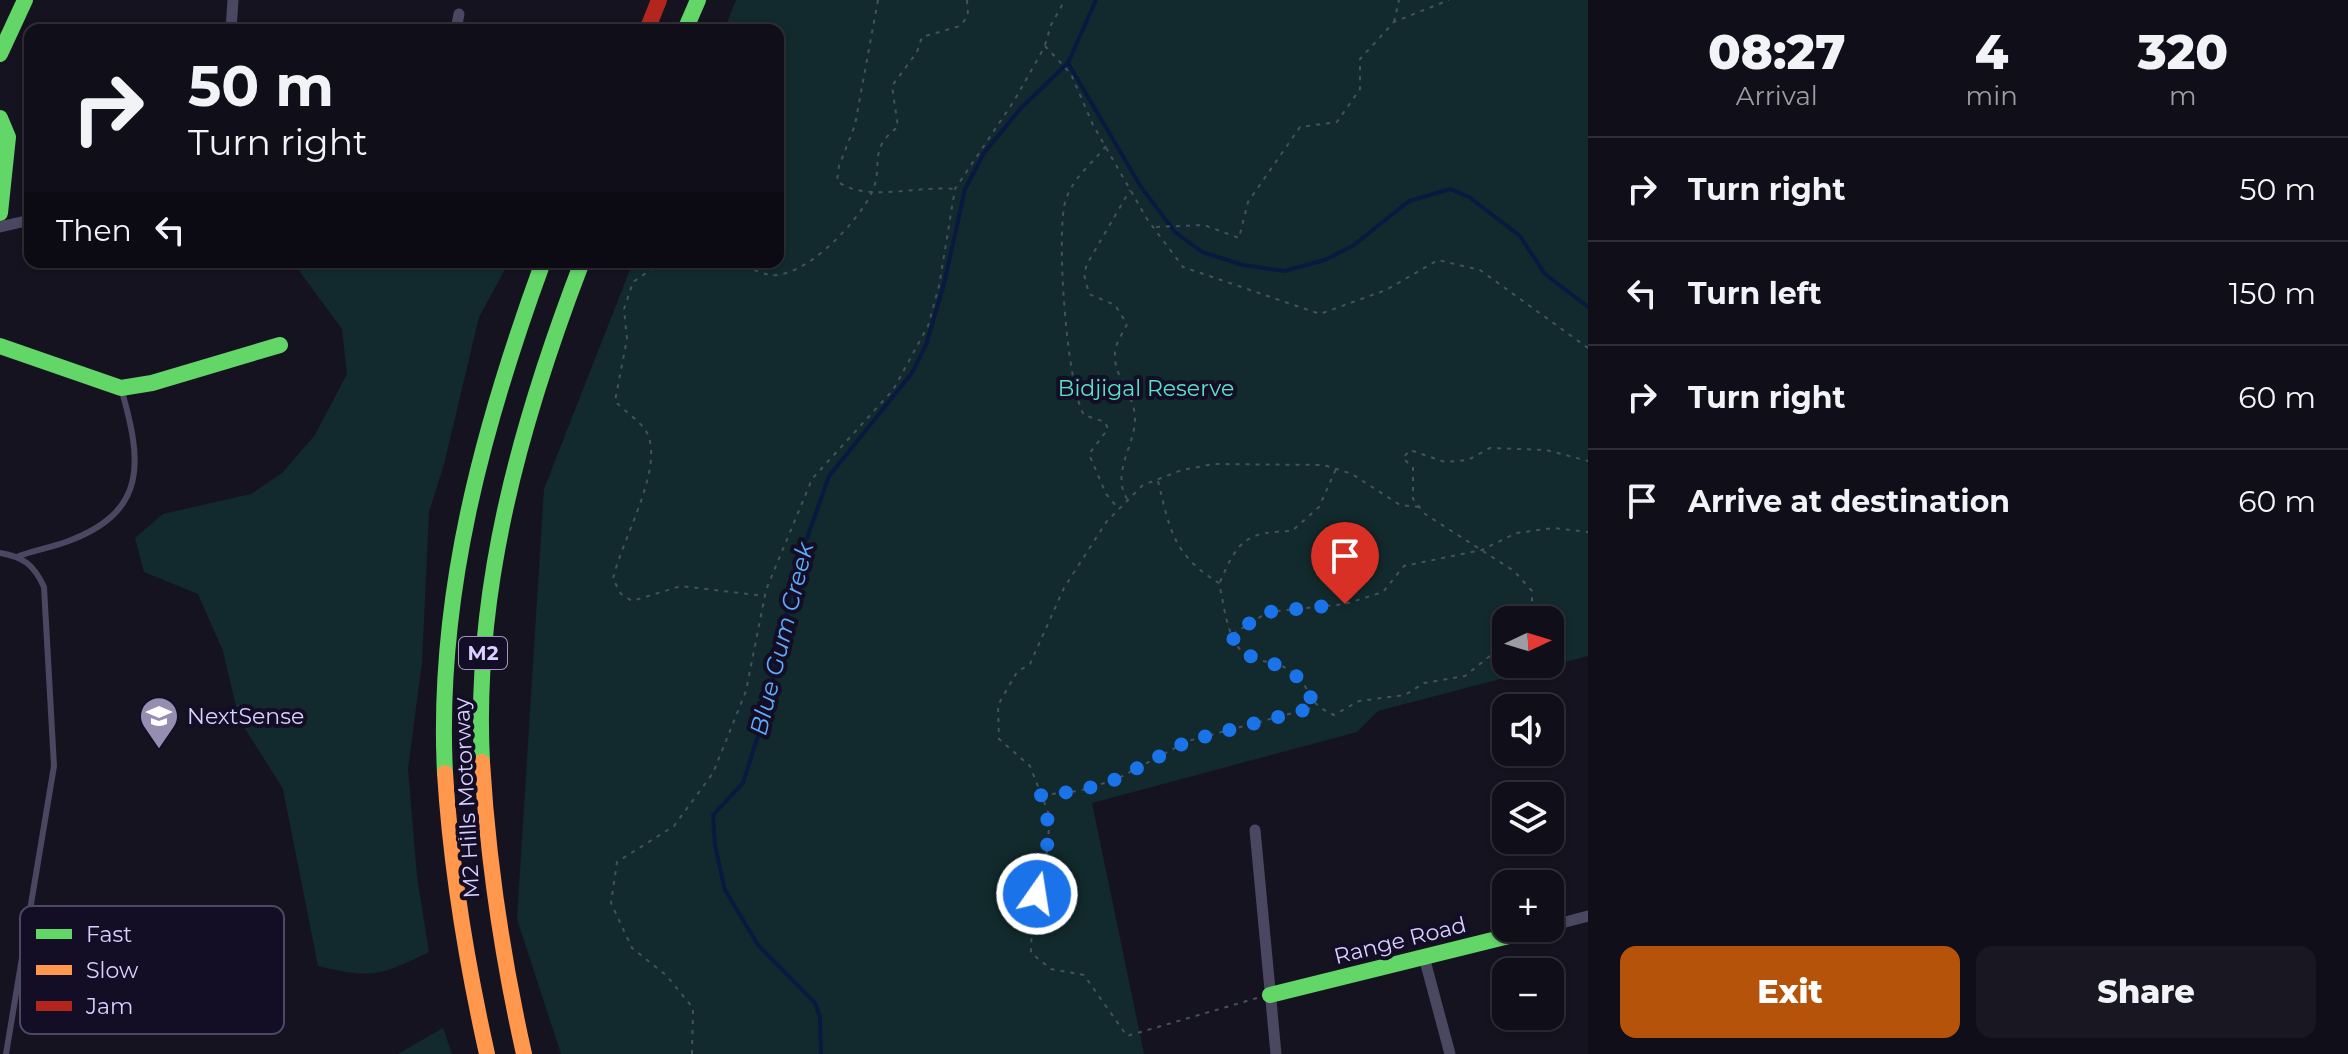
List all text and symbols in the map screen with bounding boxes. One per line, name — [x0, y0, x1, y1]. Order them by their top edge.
text: 08:27 — [1708, 23, 1846, 81]
text: 4 — [1975, 23, 2008, 81]
text: 320 — [2138, 23, 2228, 81]
text: 50 m — [188, 52, 334, 120]
icon: right — [56, 56, 160, 160]
text: Arrival — [1736, 80, 1818, 112]
text: min — [1966, 80, 2018, 112]
text: m — [2169, 80, 2197, 112]
text: Turn right — [188, 120, 368, 164]
icon: right — [1620, 167, 1664, 211]
text: Turn right — [1688, 171, 1845, 208]
text: 50 m — [2239, 171, 2316, 208]
icon: left — [148, 208, 192, 252]
text: Then — [56, 212, 132, 249]
icon: left — [1620, 271, 1664, 315]
text: Turn left — [1688, 275, 1821, 312]
text: 150 m — [2229, 275, 2316, 312]
park label: Bidjigal Reserve — [1058, 375, 1234, 402]
icon: right — [1620, 375, 1664, 419]
text: Turn right — [1688, 379, 1845, 416]
text: 60 m — [2238, 379, 2316, 416]
icon: arrive — [1620, 479, 1664, 523]
text: Arrive at destination — [1688, 483, 2010, 520]
text: 60 m — [2238, 483, 2316, 520]
pin — [1311, 522, 1379, 604]
icon: arrive — [1323, 534, 1367, 578]
water label: Blue Gum Creek — [744, 538, 820, 738]
north arrow — [1492, 606, 1564, 678]
map controls — [1492, 606, 1564, 1030]
road number: M2 — [459, 637, 507, 669]
button: sound — [1492, 694, 1564, 766]
school or university icon: NextSense — [138, 695, 180, 750]
street label: M2 Hills Motorway — [448, 697, 485, 899]
place label: NextSense — [187, 703, 304, 730]
button: layers — [1492, 782, 1564, 854]
position arrow — [995, 852, 1079, 936]
button: + — [1492, 870, 1564, 942]
legend — [20, 906, 284, 1034]
street label: Range Road — [1331, 911, 1469, 970]
text: Fast — [86, 921, 132, 948]
button: Exit — [1620, 946, 1960, 1038]
button: Share — [1976, 946, 2316, 1038]
text: Slow — [86, 957, 139, 984]
button: − — [1492, 958, 1564, 1030]
text: Jam — [85, 993, 133, 1020]

